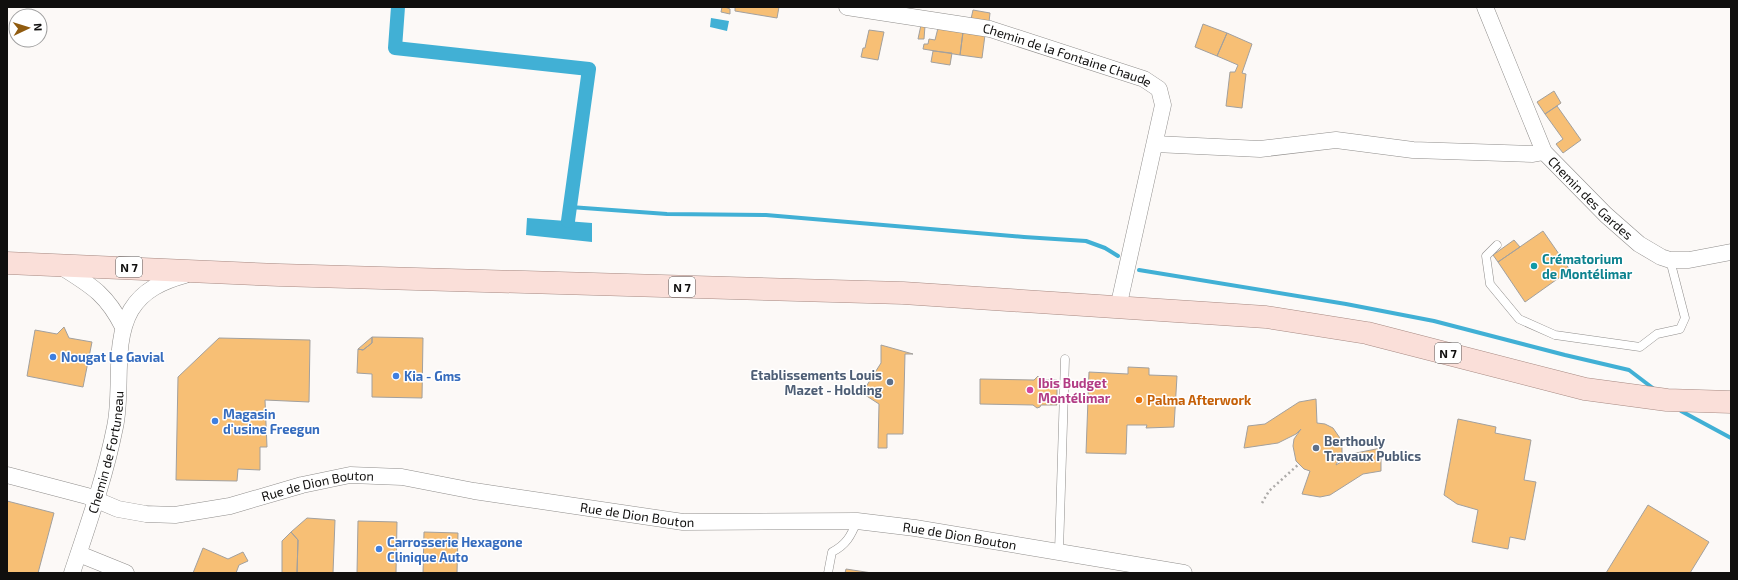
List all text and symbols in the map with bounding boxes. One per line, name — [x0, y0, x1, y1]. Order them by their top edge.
north arrow — [8, 8, 48, 48]
street label: Chemin de la Fontaine Chaude — [982, 20, 1155, 90]
text: N — [32, 23, 45, 32]
street label: Chemin des Gardes — [1545, 153, 1636, 243]
place label: Crématorium de Montélimar — [1542, 251, 1633, 282]
road number: N 7 — [116, 257, 142, 277]
marker: Crématorium de Montélimar — [1529, 261, 1539, 271]
road number: N 7 — [669, 277, 695, 297]
road number: N 7 — [1435, 343, 1461, 363]
place label: Nougat Le Gavial — [61, 349, 165, 365]
marker: Nougat Le Gavial — [48, 352, 58, 362]
place label: Etablissements Louis Mazet - Holding — [751, 367, 882, 398]
place label: Kia - Gms — [404, 368, 461, 384]
marker: Kia - Gms — [391, 371, 401, 381]
place label: Ibis Budget Montélimar — [1038, 375, 1111, 406]
marker: Etablissements Louis Mazet - Holding — [885, 377, 895, 387]
marker: Ibis Budget Montélimar — [1025, 385, 1035, 395]
street label: Chemin de Fortuneau — [84, 391, 126, 515]
place label: Palma Afterwork — [1147, 392, 1252, 408]
marker: Palma Afterwork — [1134, 395, 1144, 405]
place label: Magasin d'usine Freegun — [223, 406, 320, 437]
marker: Magasin d'usine Freegun — [210, 416, 220, 426]
place label: Berthouly Travaux Publics — [1324, 433, 1421, 464]
marker: Berthouly Travaux Publics — [1311, 443, 1321, 453]
street label: Rue de Dion Bouton — [259, 467, 374, 504]
street label: Rue de Dion Bouton — [579, 499, 694, 530]
street label: Rue de Dion Bouton — [902, 519, 1018, 553]
place label: Carrosserie Hexagone Clinique Auto — [387, 534, 522, 565]
marker: Carrosserie Hexagone Clinique Auto — [374, 544, 384, 554]

